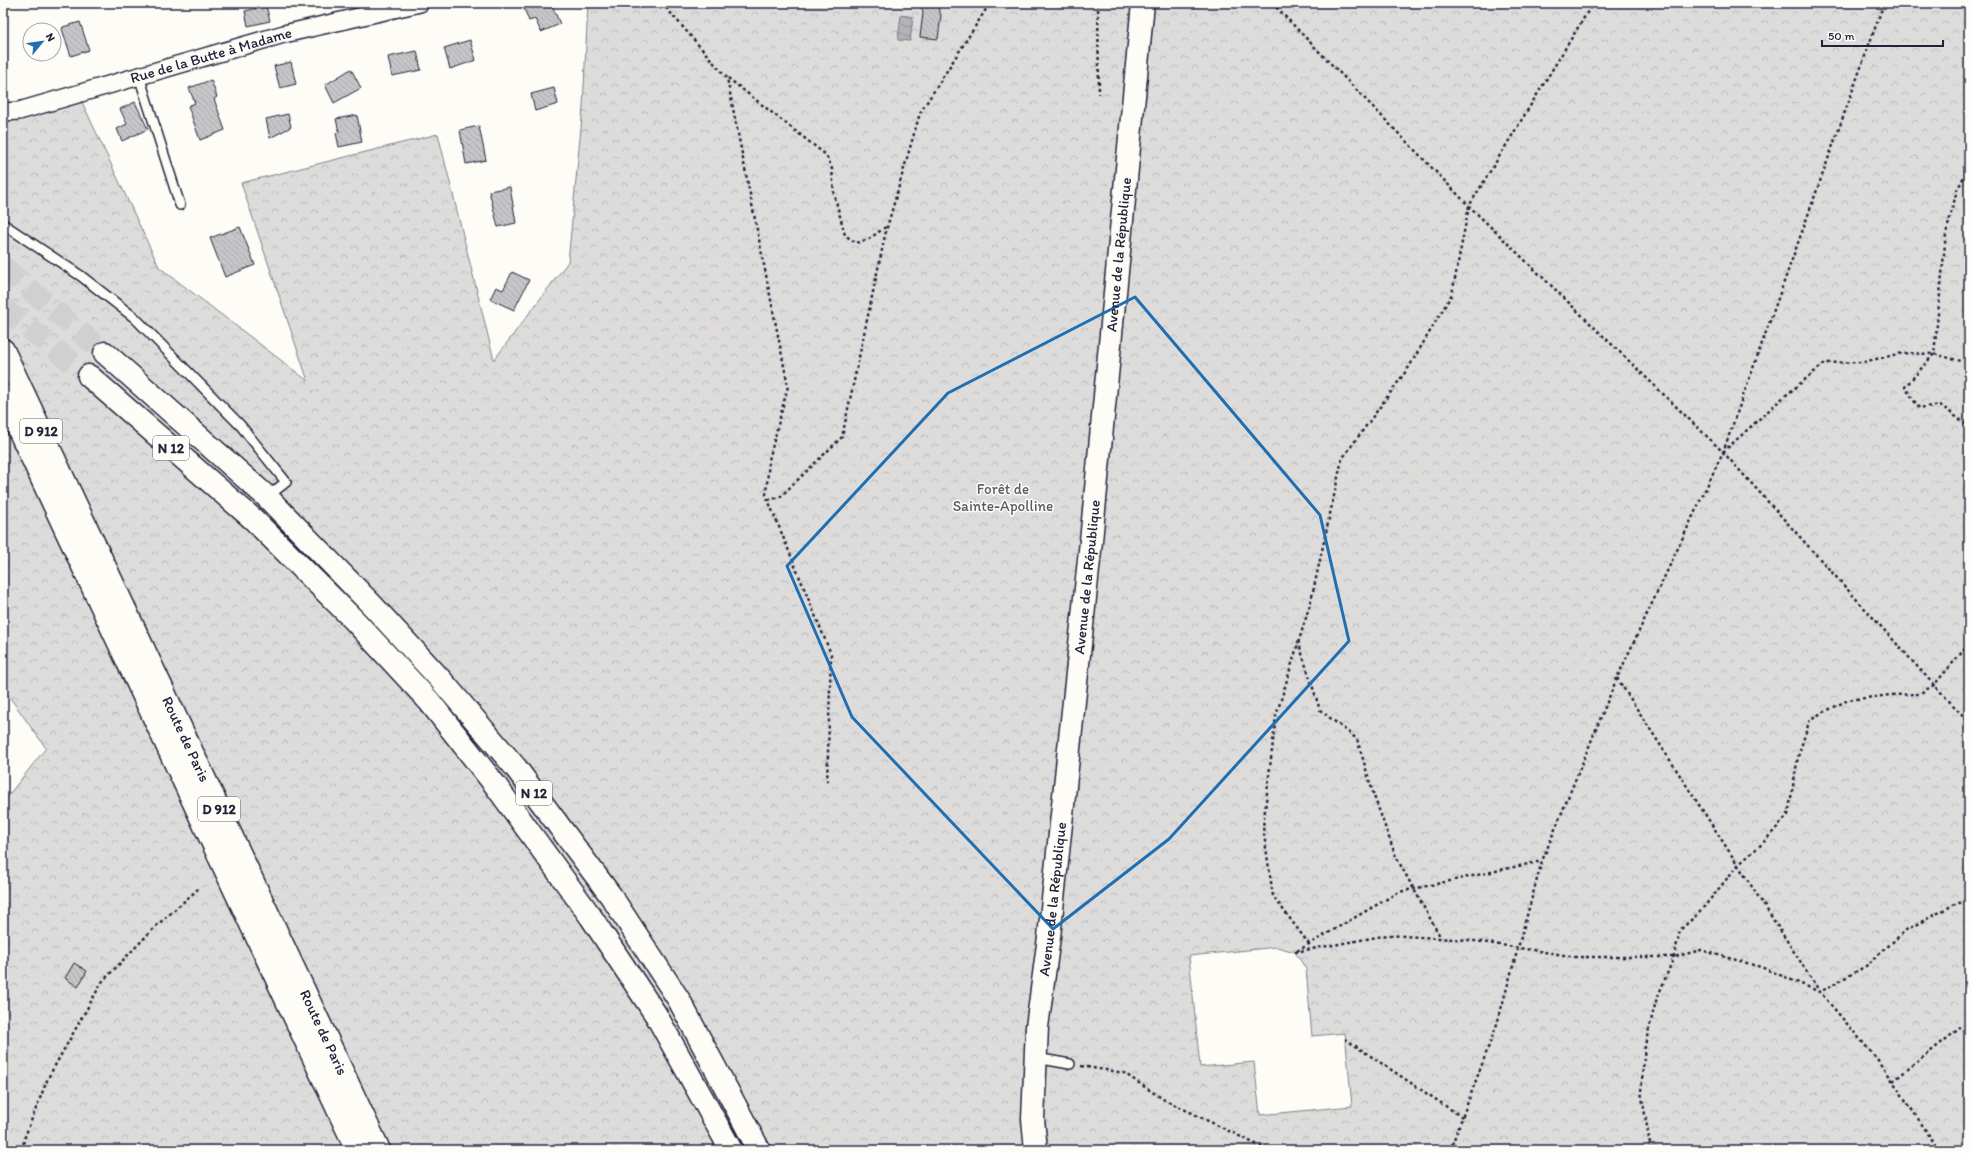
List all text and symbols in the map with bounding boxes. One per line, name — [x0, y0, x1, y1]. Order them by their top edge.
north arrow — [22, 22, 62, 62]
scale bar — [1822, 22, 1943, 48]
street label: Rue de la Butte à Madame — [128, 24, 293, 87]
text: 50 m — [1828, 29, 1854, 43]
text: N — [43, 31, 58, 44]
street label: Avenue de la République — [1102, 177, 1135, 333]
road number: D 912 — [20, 419, 62, 443]
road number: N 12 — [153, 436, 189, 460]
park label: Forêt de Sainte-Apolline — [953, 480, 1053, 515]
street label: Avenue de la République — [1070, 499, 1104, 655]
street label: Route de Paris — [158, 694, 214, 785]
road number: N 12 — [516, 781, 552, 805]
road number: D 912 — [198, 797, 240, 821]
street label: Avenue de la République — [1035, 821, 1070, 977]
street label: Route de Paris — [296, 987, 352, 1078]

